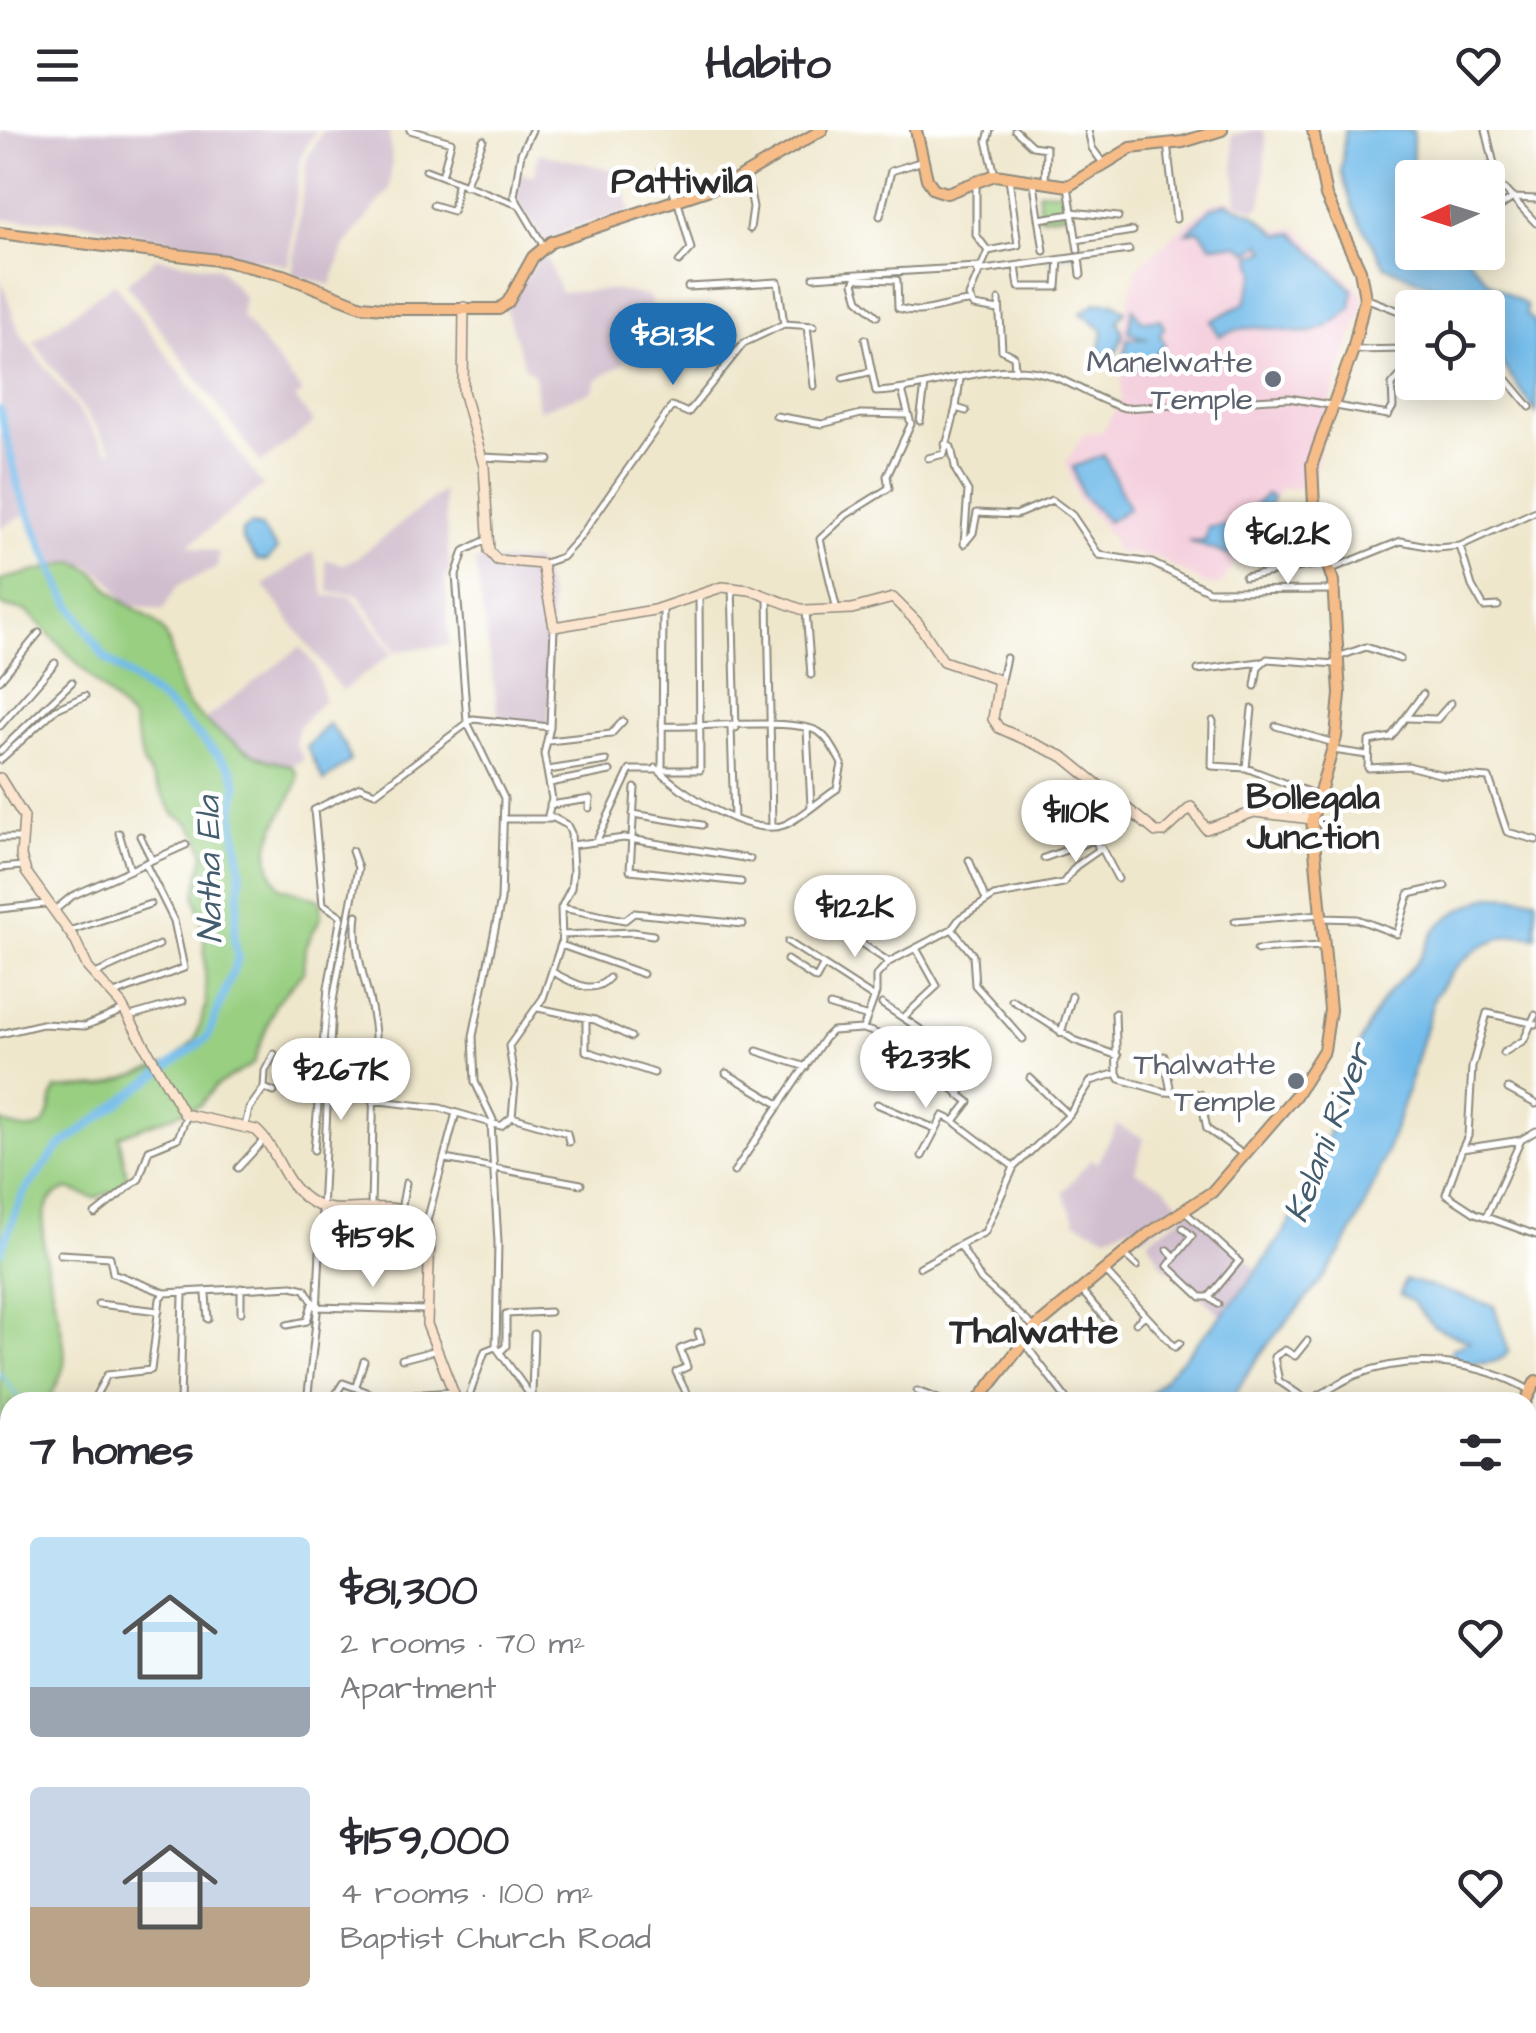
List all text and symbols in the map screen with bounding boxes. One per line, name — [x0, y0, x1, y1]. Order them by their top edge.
text: Habito — [705, 34, 831, 96]
icon: menu — [30, 38, 85, 93]
icon: heart — [1451, 38, 1506, 93]
district label: Pattiwila — [611, 156, 754, 208]
north arrow — [1395, 160, 1505, 270]
map controls — [1395, 160, 1505, 400]
button: locate — [1395, 290, 1505, 400]
pin: $81.3K — [592, 303, 754, 388]
text: $81.3K — [632, 313, 714, 358]
place label: Manelwatte Temple — [1087, 340, 1253, 422]
marker: Manelwatte Temple — [1262, 368, 1284, 390]
pin: $61.2K — [1207, 502, 1369, 587]
text: $61.2K — [1246, 512, 1330, 557]
district label: Bollegala Junction — [1246, 773, 1380, 862]
pin: $110K — [1006, 780, 1146, 865]
text: $110K — [1043, 790, 1109, 835]
water label: Natha Ela — [184, 794, 235, 944]
pin: $122K — [785, 875, 925, 960]
text: $122K — [816, 885, 894, 930]
pin: $233K — [856, 1026, 996, 1111]
water label: Kelani River — [1272, 1034, 1386, 1230]
text: $233K — [882, 1036, 970, 1081]
pin: $267K — [271, 1038, 411, 1123]
place label: Thalwatte Temple — [1134, 1042, 1276, 1124]
text: $267K — [293, 1048, 389, 1093]
marker: Thalwatte Temple — [1285, 1070, 1307, 1092]
pin: $159K — [303, 1205, 443, 1290]
text: $159K — [332, 1215, 414, 1260]
district label: Thalwatte — [948, 1306, 1119, 1358]
text: 7 homes — [30, 1423, 194, 1481]
icon: filters — [1453, 1425, 1508, 1480]
text: $81,300 — [340, 1563, 478, 1621]
icon: home — [110, 1577, 230, 1697]
icon: heart — [1453, 1610, 1508, 1665]
text: 2 rooms · 70 m² — [340, 1621, 585, 1666]
text: Apartment — [340, 1666, 496, 1711]
text: $159,000 — [340, 1813, 509, 1871]
icon: home — [110, 1827, 230, 1947]
icon: heart — [1453, 1860, 1508, 1915]
text: 4 rooms · 100 m² — [340, 1871, 594, 1916]
text: Baptist Church Road — [340, 1916, 651, 1961]

